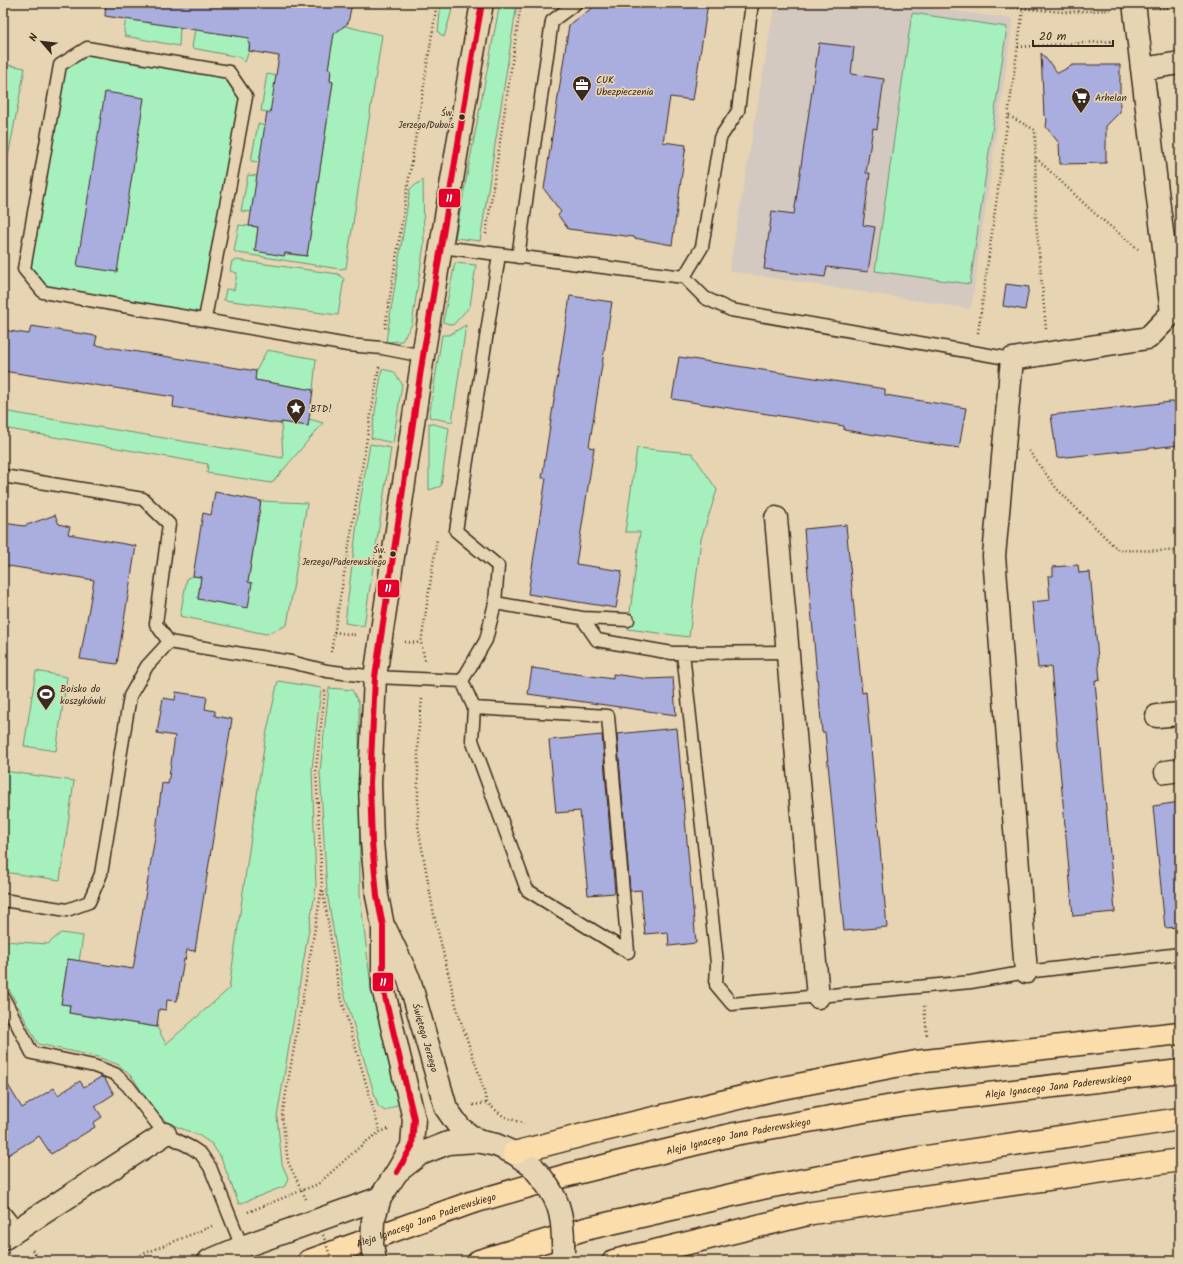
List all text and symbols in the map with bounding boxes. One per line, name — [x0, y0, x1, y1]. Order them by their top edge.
north arrow — [22, 22, 62, 62]
scale bar — [1033, 22, 1113, 48]
text: 20 m — [1039, 27, 1067, 46]
text: N — [24, 30, 44, 45]
place label: CUK Ubezpieczenia — [596, 72, 654, 100]
office icon: CUK Ubezpieczenia — [571, 74, 593, 102]
supermarket icon: Arhelan — [1070, 86, 1092, 114]
place label: Arhelan — [1095, 90, 1127, 106]
place label: Św. Jerzego/Dubois — [398, 106, 454, 133]
marker: Św. Jerzego/Dubois — [457, 112, 467, 122]
line badge: 11 — [438, 188, 461, 208]
text: 11 — [446, 190, 453, 208]
place icon: BTD! — [285, 397, 307, 425]
place label: BTD! — [310, 401, 332, 417]
place label: Św. Jerzego/Paderewskiego — [302, 543, 386, 570]
marker: Św. Jerzego/Paderewskiego — [388, 549, 398, 559]
line badge: 11 — [377, 579, 400, 598]
text: 11 — [385, 580, 392, 598]
place label: Boisko do koszykówki — [60, 681, 106, 709]
sports icon: Boisko do koszykówki — [35, 683, 57, 711]
line badge: 11 — [372, 972, 394, 992]
text: 11 — [380, 974, 387, 992]
street label: Świętego Jerzego — [407, 1001, 442, 1075]
street label: Aleja Ignacego Jana Paderewskiego — [984, 1070, 1133, 1103]
street label: Aleja Ignacego Jana Paderewskiego — [665, 1114, 812, 1160]
street label: Aleja Ignacego Jana Paderewskiego — [354, 1189, 498, 1252]

